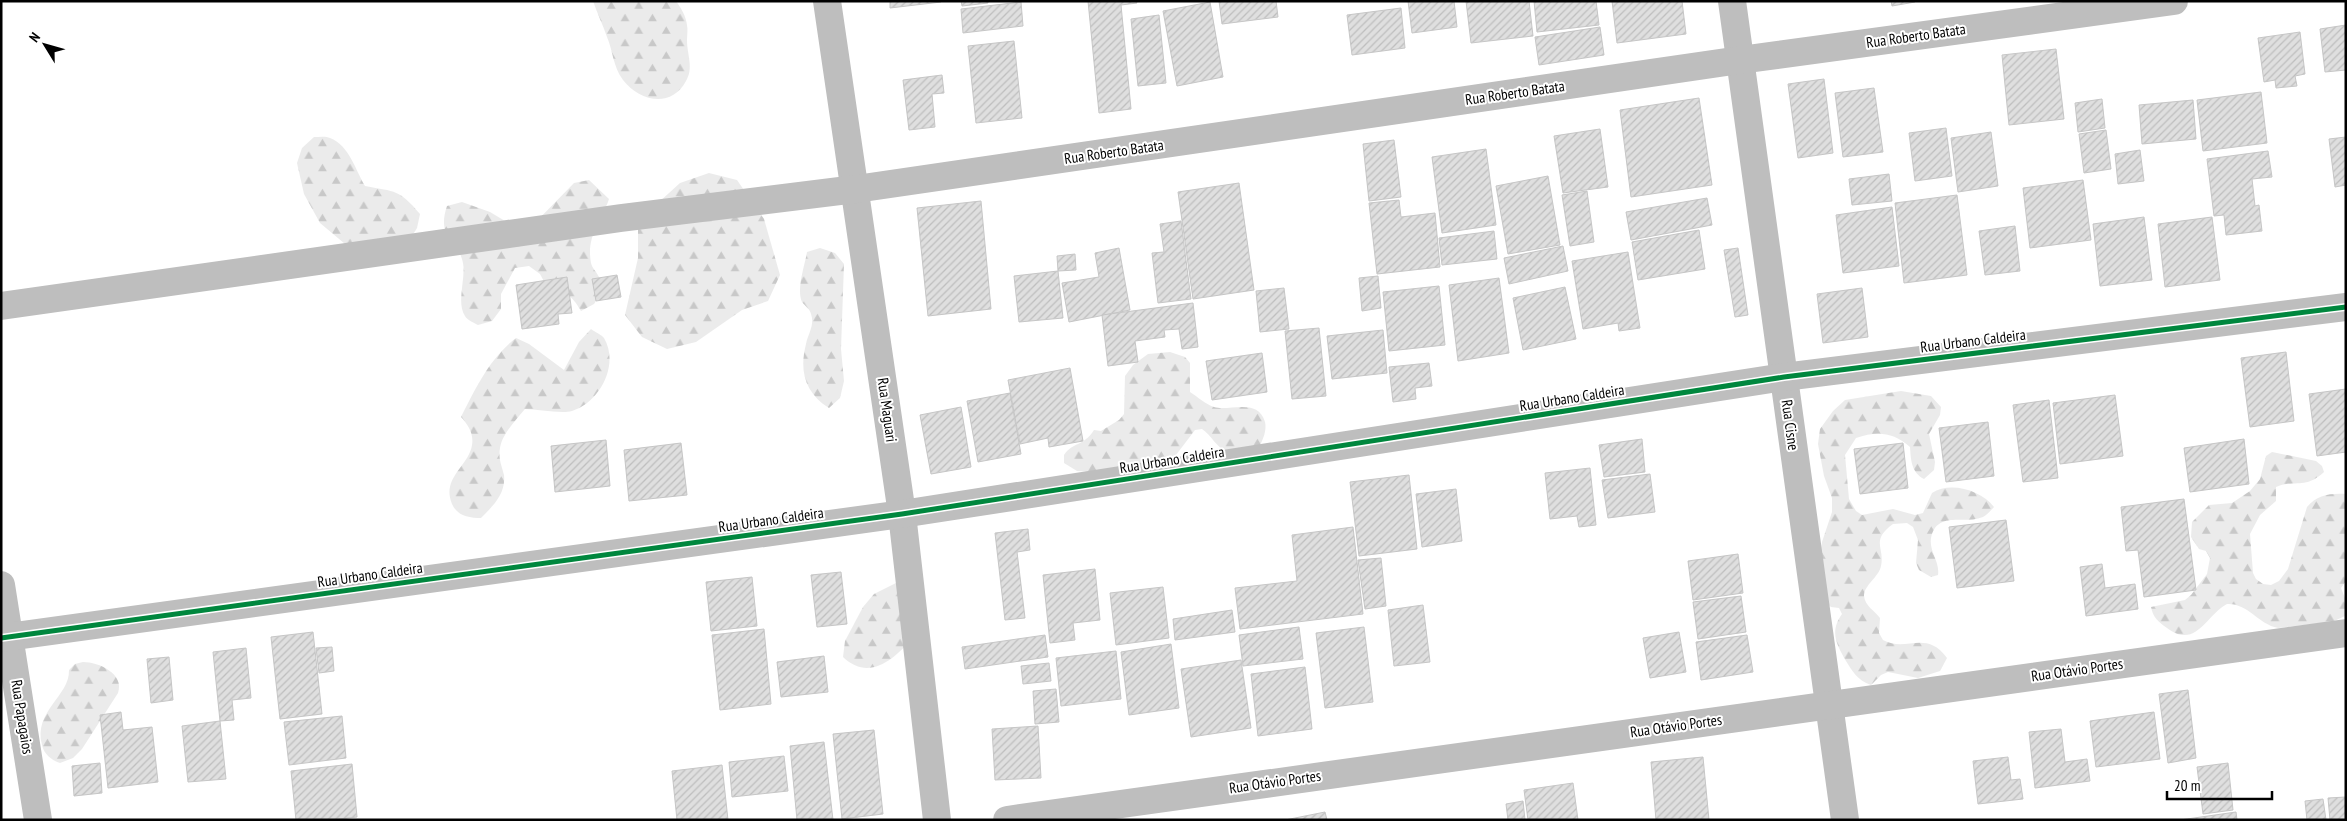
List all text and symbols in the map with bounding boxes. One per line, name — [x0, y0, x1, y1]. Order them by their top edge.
street label: Rua Roberto Batata — [1865, 19, 1967, 52]
north arrow — [20, 20, 70, 70]
text: N — [25, 29, 44, 46]
street label: Rua Roberto Batata — [1464, 76, 1566, 109]
street label: Rua Roberto Batata — [1063, 135, 1165, 168]
street label: Rua Urbano Caldeira — [1919, 325, 2027, 356]
street label: Rua Maguari — [874, 377, 901, 443]
street label: Rua Urbano Caldeira — [1518, 380, 1626, 415]
street label: Rua Cisne — [1778, 398, 1803, 451]
street label: Rua Urbano Caldeira — [1118, 442, 1226, 477]
street label: Rua Urbano Caldeira — [717, 503, 825, 536]
street label: Rua Urbano Caldeira — [316, 558, 424, 591]
street label: Rua Otávio Portes — [2030, 654, 2124, 685]
street label: Rua Papagaios — [7, 678, 38, 755]
street label: Rua Otávio Portes — [1629, 710, 1723, 741]
street label: Rua Otávio Portes — [1228, 766, 1322, 797]
scale bar — [2167, 768, 2272, 800]
text: 20 m — [2174, 776, 2200, 795]

